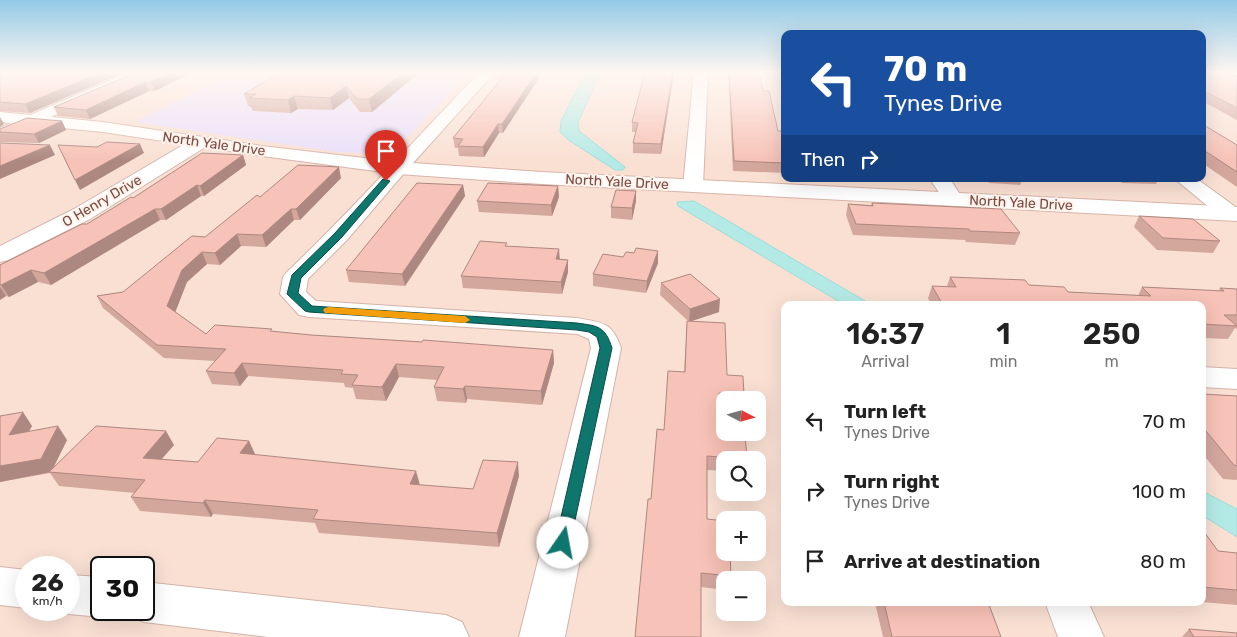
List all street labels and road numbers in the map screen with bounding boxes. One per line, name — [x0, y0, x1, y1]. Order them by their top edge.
street label: North Yale Drive — [161, 128, 267, 160]
street label: O Henry Drive — [59, 171, 145, 231]
street label: North Yale Drive — [565, 171, 669, 193]
street label: North Yale Drive — [969, 192, 1073, 214]

